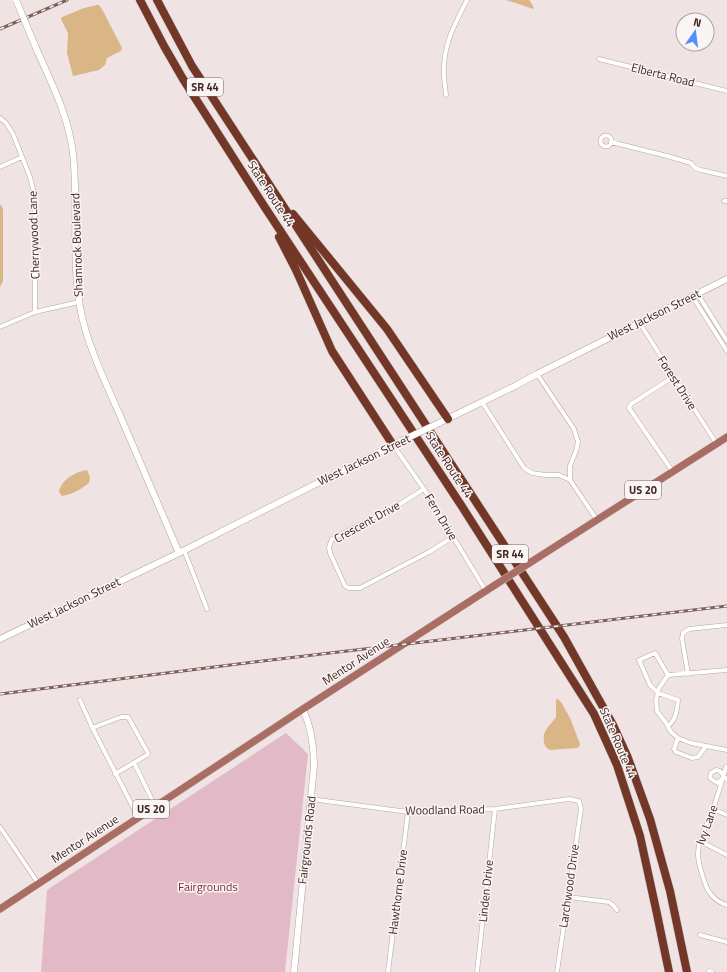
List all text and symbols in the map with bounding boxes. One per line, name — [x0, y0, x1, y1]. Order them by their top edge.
north arrow — [675, 12, 715, 52]
text: N — [692, 14, 703, 31]
street label: Elberta Road — [629, 57, 697, 92]
road number: SR 44 — [187, 78, 223, 96]
street label: State Route 44 — [243, 157, 300, 231]
street label: Cherrywood Lane — [22, 191, 45, 279]
street label: Shamrock Boulevard — [65, 193, 88, 297]
street label: West Jackson Street — [604, 283, 704, 345]
street label: Forest Drive — [653, 352, 702, 414]
street label: West Jackson Street — [314, 428, 414, 490]
street label: State Route 44 — [421, 428, 478, 502]
road number: US 20 — [625, 481, 661, 499]
street label: Fern Drive — [420, 490, 463, 544]
street label: Crescent Drive — [330, 496, 403, 548]
road number: SR 44 — [492, 545, 528, 563]
street label: West Jackson Street — [24, 571, 124, 633]
street label: Mentor Avenue — [318, 632, 393, 690]
street label: State Route 44 — [595, 704, 642, 782]
street label: Fairgrounds Road — [292, 795, 321, 885]
street label: Woodland Road — [405, 799, 485, 820]
road number: US 20 — [133, 800, 169, 818]
street label: Ivy Lane — [691, 802, 723, 848]
street label: Mentor Avenue — [47, 810, 122, 868]
street label: Larchwood Drive — [553, 843, 584, 929]
street label: Hawthorne Drive — [383, 848, 412, 936]
street label: Linden Drive — [473, 859, 498, 923]
park label: Fairgrounds — [178, 877, 238, 896]

